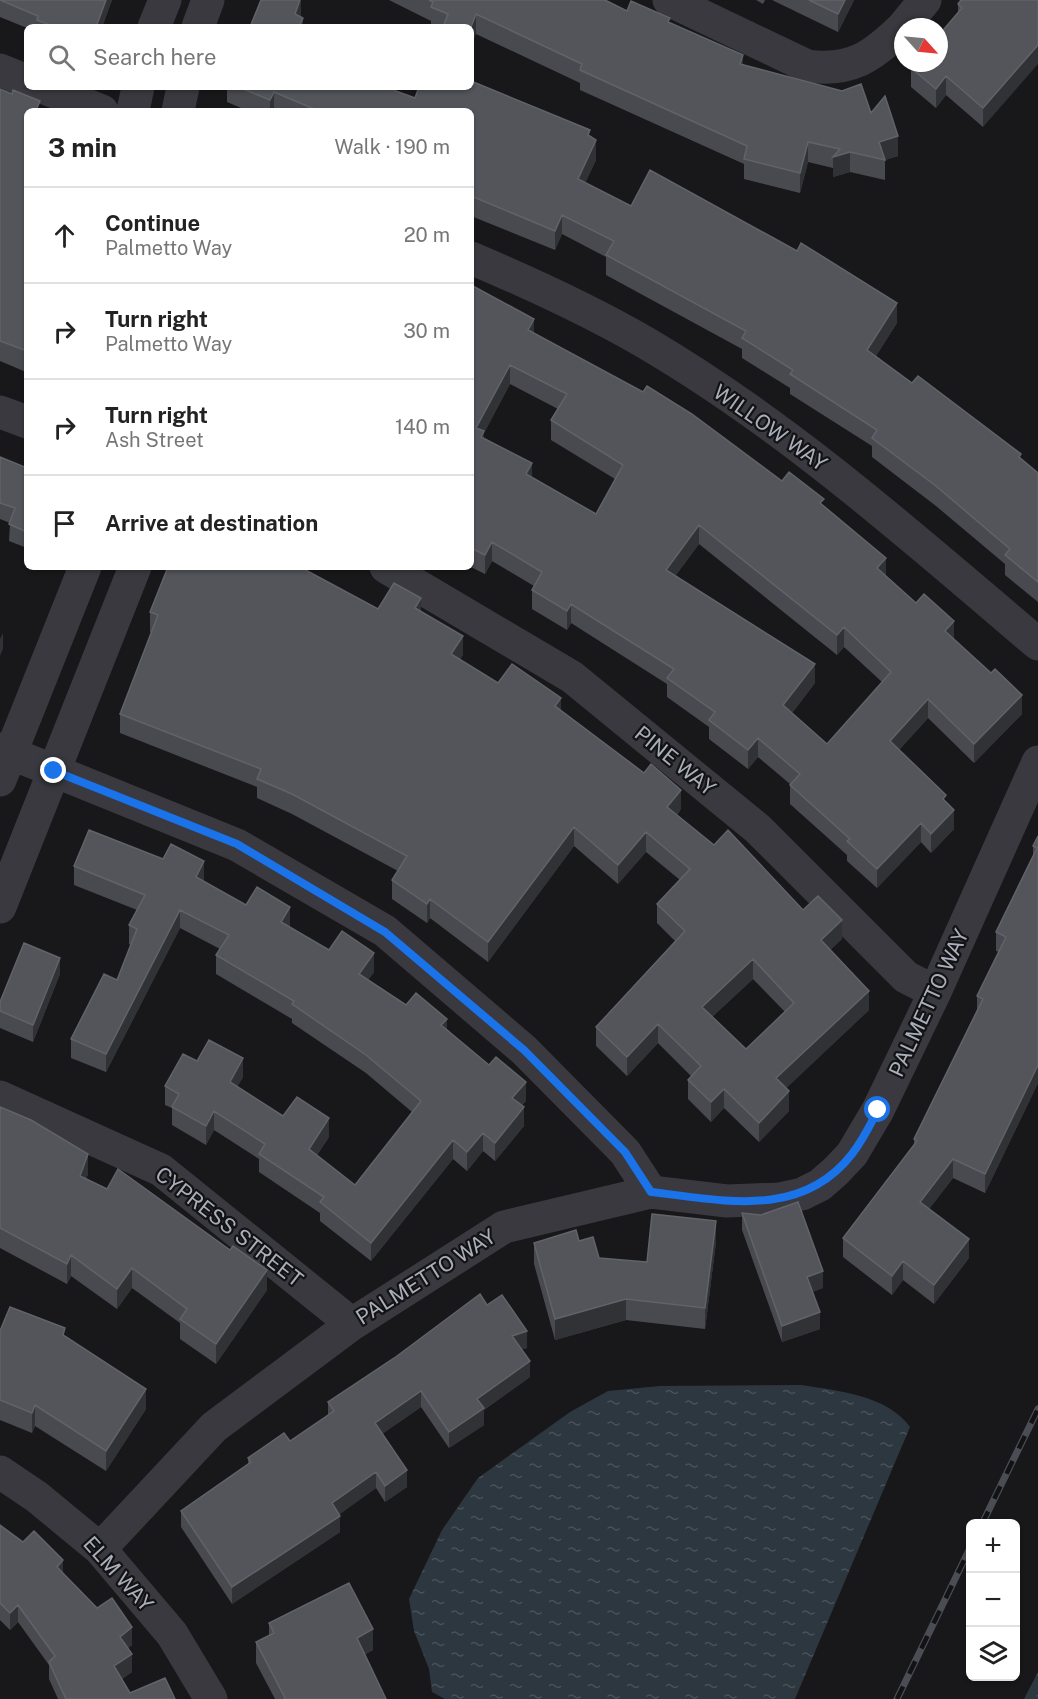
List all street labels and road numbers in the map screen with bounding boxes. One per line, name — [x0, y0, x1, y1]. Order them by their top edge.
street label: WILLOW WAY — [709, 379, 832, 476]
street label: PINE WAY — [630, 721, 721, 801]
street label: PALMETTO WAY — [883, 925, 974, 1081]
street label: CYPRESS STREET — [151, 1161, 308, 1292]
street label: PALMETTO WAY — [351, 1223, 501, 1330]
street label: ELM WAY — [78, 1531, 159, 1616]

